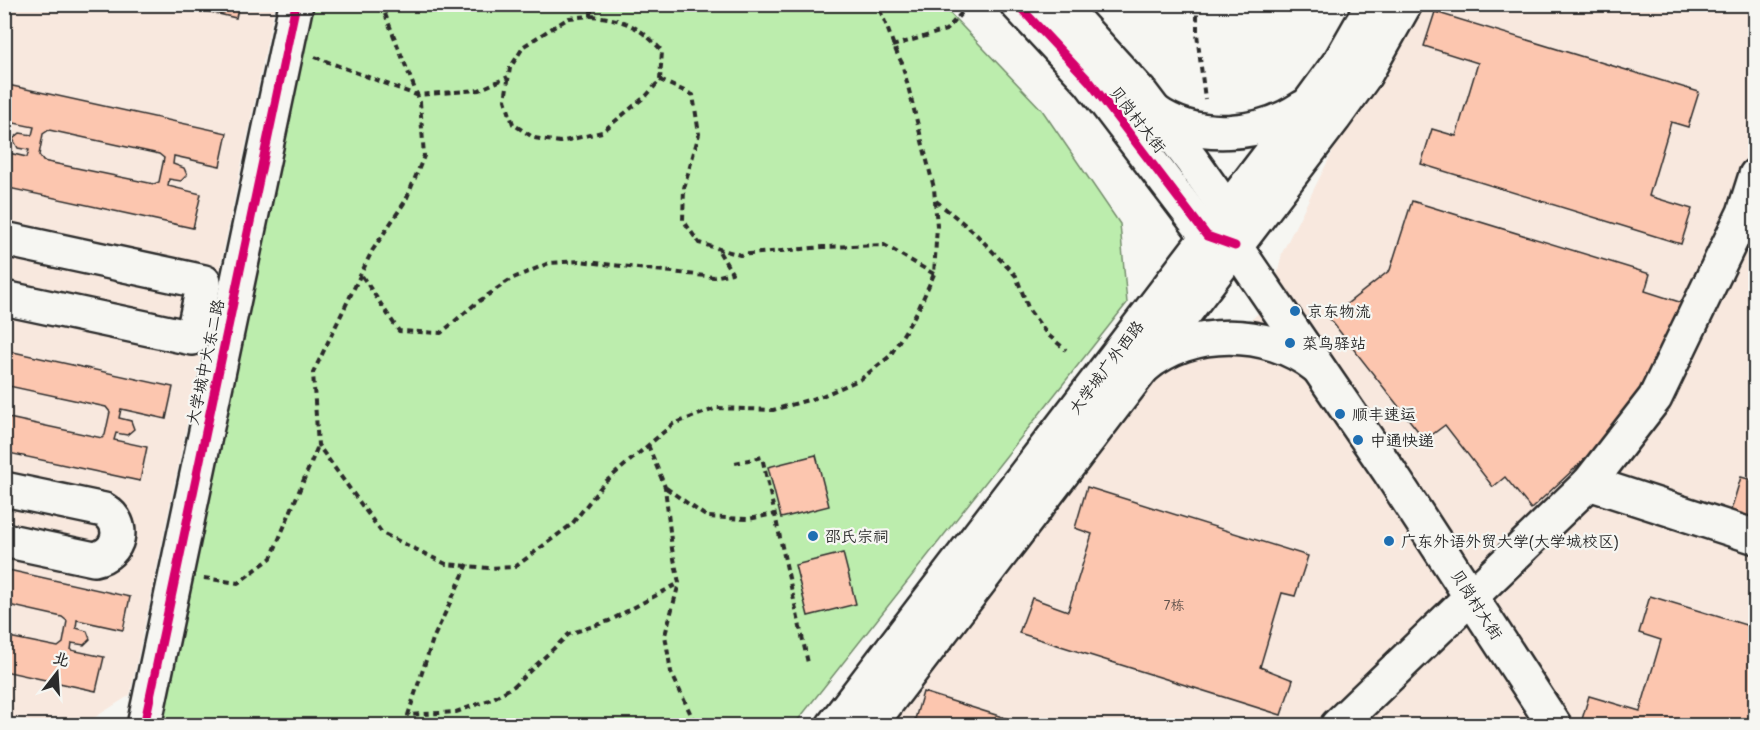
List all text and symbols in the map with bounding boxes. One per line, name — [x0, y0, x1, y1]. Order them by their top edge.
street label: 贝岗村大街 — [1105, 81, 1171, 157]
street label: 大学城中大东二路 — [182, 297, 228, 427]
place label: 京东物流 — [1307, 301, 1371, 321]
marker: 京东物流 — [1288, 304, 1302, 318]
street label: 大学城广外西路 — [1064, 316, 1148, 418]
place label: 菜鸟驿站 — [1302, 333, 1366, 353]
marker: 菜鸟驿站 — [1283, 336, 1297, 350]
place label: 顺丰速运 — [1352, 404, 1416, 424]
marker: 顺丰速运 — [1333, 407, 1347, 421]
place label: 中通快递 — [1370, 430, 1434, 450]
marker: 中通快递 — [1351, 433, 1365, 447]
place label: 邵氏宗祠 — [825, 526, 889, 546]
marker: 邵氏宗祠 — [806, 529, 820, 543]
place label: 广东外语外贸大学(大学城校区) — [1401, 531, 1619, 551]
marker: 广东外语外贸大学(大学城校区) — [1382, 534, 1396, 548]
street label: 贝岗村大街 — [1447, 565, 1507, 643]
house number: 7栋 — [1164, 596, 1184, 614]
north arrow — [27, 643, 87, 703]
text: 北 — [51, 647, 72, 671]

